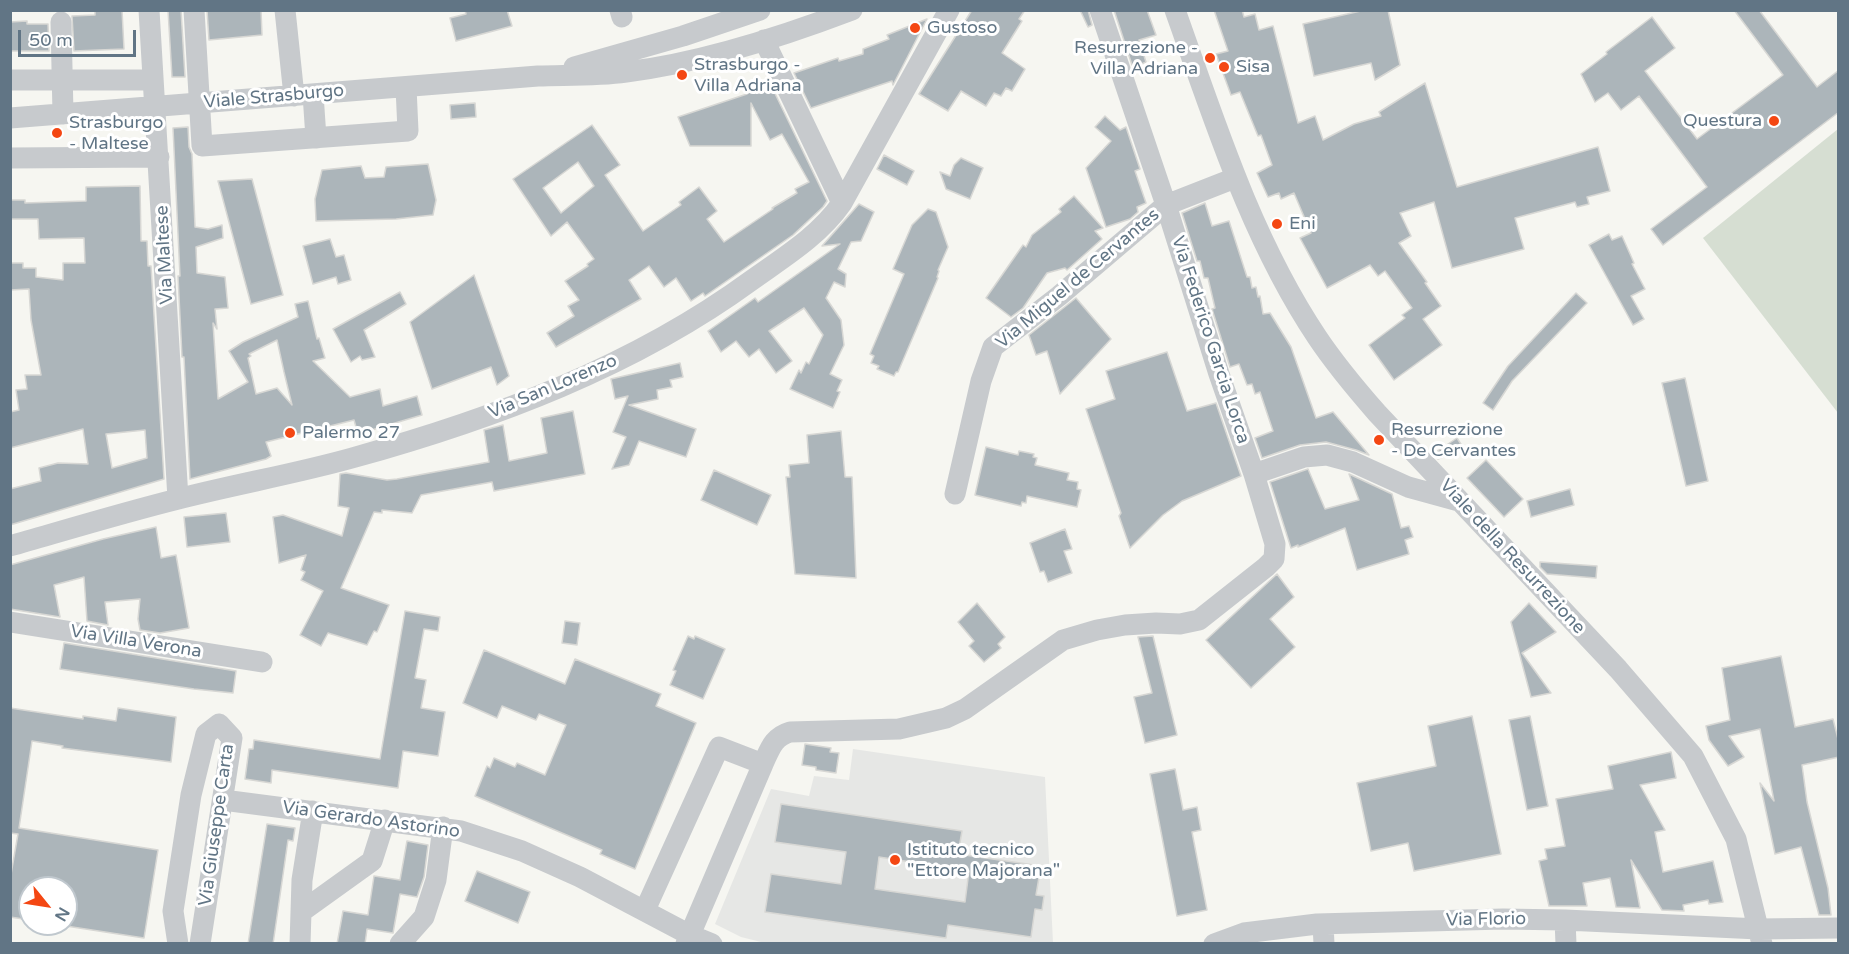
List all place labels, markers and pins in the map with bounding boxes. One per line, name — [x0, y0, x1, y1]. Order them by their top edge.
place label: Gustoso — [927, 17, 997, 39]
marker: Gustoso — [908, 21, 922, 35]
place label: Resurrezione - Villa Adriana — [1074, 37, 1198, 80]
marker: Resurrezione - Villa Adriana — [1203, 51, 1217, 65]
place label: Strasburgo - Villa Adriana — [694, 54, 802, 97]
place label: Sisa — [1236, 56, 1270, 78]
marker: Sisa — [1217, 60, 1231, 74]
marker: Strasburgo - Villa Adriana — [675, 68, 689, 82]
place label: Questura — [1683, 110, 1762, 132]
place label: Strasburgo - Maltese — [69, 112, 163, 154]
marker: Questura — [1767, 114, 1781, 128]
marker: Strasburgo - Maltese — [50, 126, 64, 140]
place label: Eni — [1289, 213, 1316, 235]
marker: Eni — [1270, 217, 1284, 231]
place label: Resurrezione - De Cervantes — [1391, 419, 1516, 462]
place label: Palermo 27 — [302, 422, 400, 444]
marker: Palermo 27 — [283, 426, 297, 440]
marker: Resurrezione - De Cervantes — [1372, 433, 1386, 447]
place label: Istituto tecnico "Ettore Majorana" — [907, 839, 1060, 882]
marker: Istituto tecnico "Ettore Majorana" — [888, 853, 902, 867]

